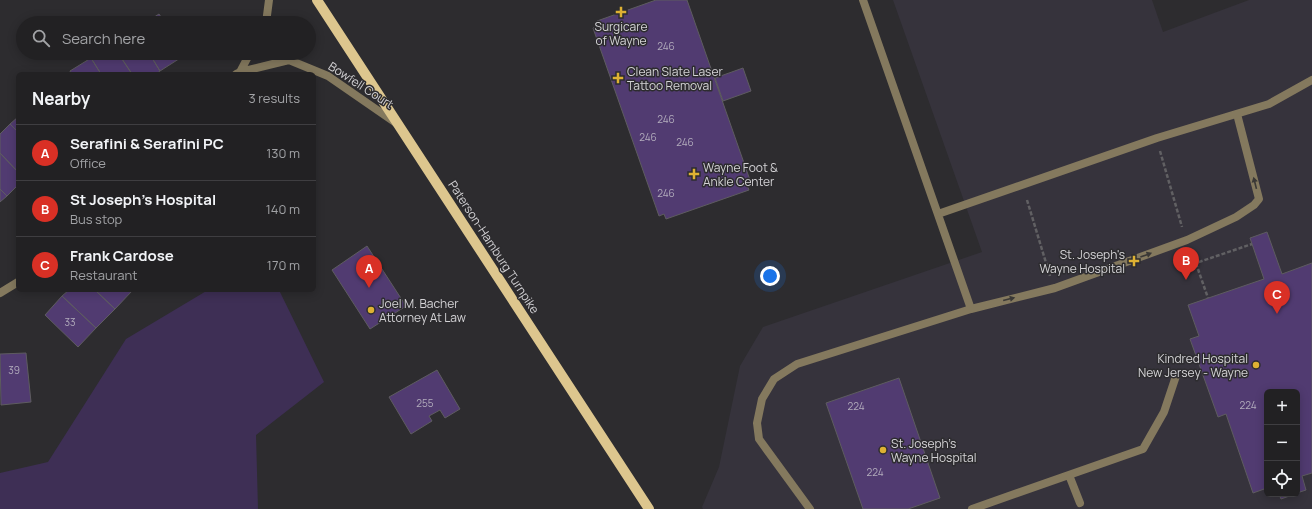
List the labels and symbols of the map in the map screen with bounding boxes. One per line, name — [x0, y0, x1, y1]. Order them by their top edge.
marker: Surgicare of Wayne — [615, 6, 627, 18]
place label: Surgicare of Wayne — [594, 18, 648, 49]
house number: 246 — [657, 39, 675, 53]
street label: Bowfell Court — [325, 58, 397, 112]
place label: Clean Slate Laser Tattoo Removal — [627, 63, 723, 94]
marker: Clean Slate Laser Tattoo Removal — [612, 72, 624, 84]
house number: 246 — [657, 112, 675, 126]
house number: 246 — [639, 130, 657, 144]
house number: 246 — [676, 135, 694, 149]
place label: Wayne Foot & Ankle Center — [703, 159, 778, 190]
marker: Wayne Foot & Ankle Center — [688, 168, 700, 180]
one-way arrow — [1251, 176, 1257, 189]
street label: Paterson-Hamburg Turnpike — [444, 177, 544, 317]
house number: 246 — [657, 186, 675, 200]
place label: St. Joseph's Wayne Hospital — [1039, 246, 1125, 277]
pin: B — [1173, 247, 1199, 280]
one-way arrow — [1140, 252, 1152, 258]
pin: A — [356, 255, 382, 288]
marker: St. Joseph's Wayne Hospital — [1128, 255, 1140, 267]
your location — [760, 266, 780, 286]
pin: C — [1264, 281, 1290, 314]
place label: Joel M. Bacher Attorney At Law — [379, 295, 466, 326]
one-way arrow — [1003, 296, 1015, 302]
marker: Joel M. Bacher Attorney At Law — [366, 305, 376, 315]
house number: 33 — [64, 315, 76, 329]
place label: Kindred Hospital New Jersey - Wayne — [1138, 350, 1248, 381]
marker: Kindred Hospital New Jersey - Wayne — [1251, 360, 1261, 370]
house number: 39 — [8, 363, 20, 377]
house number: 255 — [416, 396, 434, 410]
house number: 224 — [1239, 398, 1257, 412]
house number: 224 — [847, 399, 865, 413]
place label: St. Joseph’s Wayne Hospital — [891, 435, 977, 466]
marker: St. Joseph’s Wayne Hospital — [878, 445, 888, 455]
house number: 224 — [866, 465, 884, 479]

